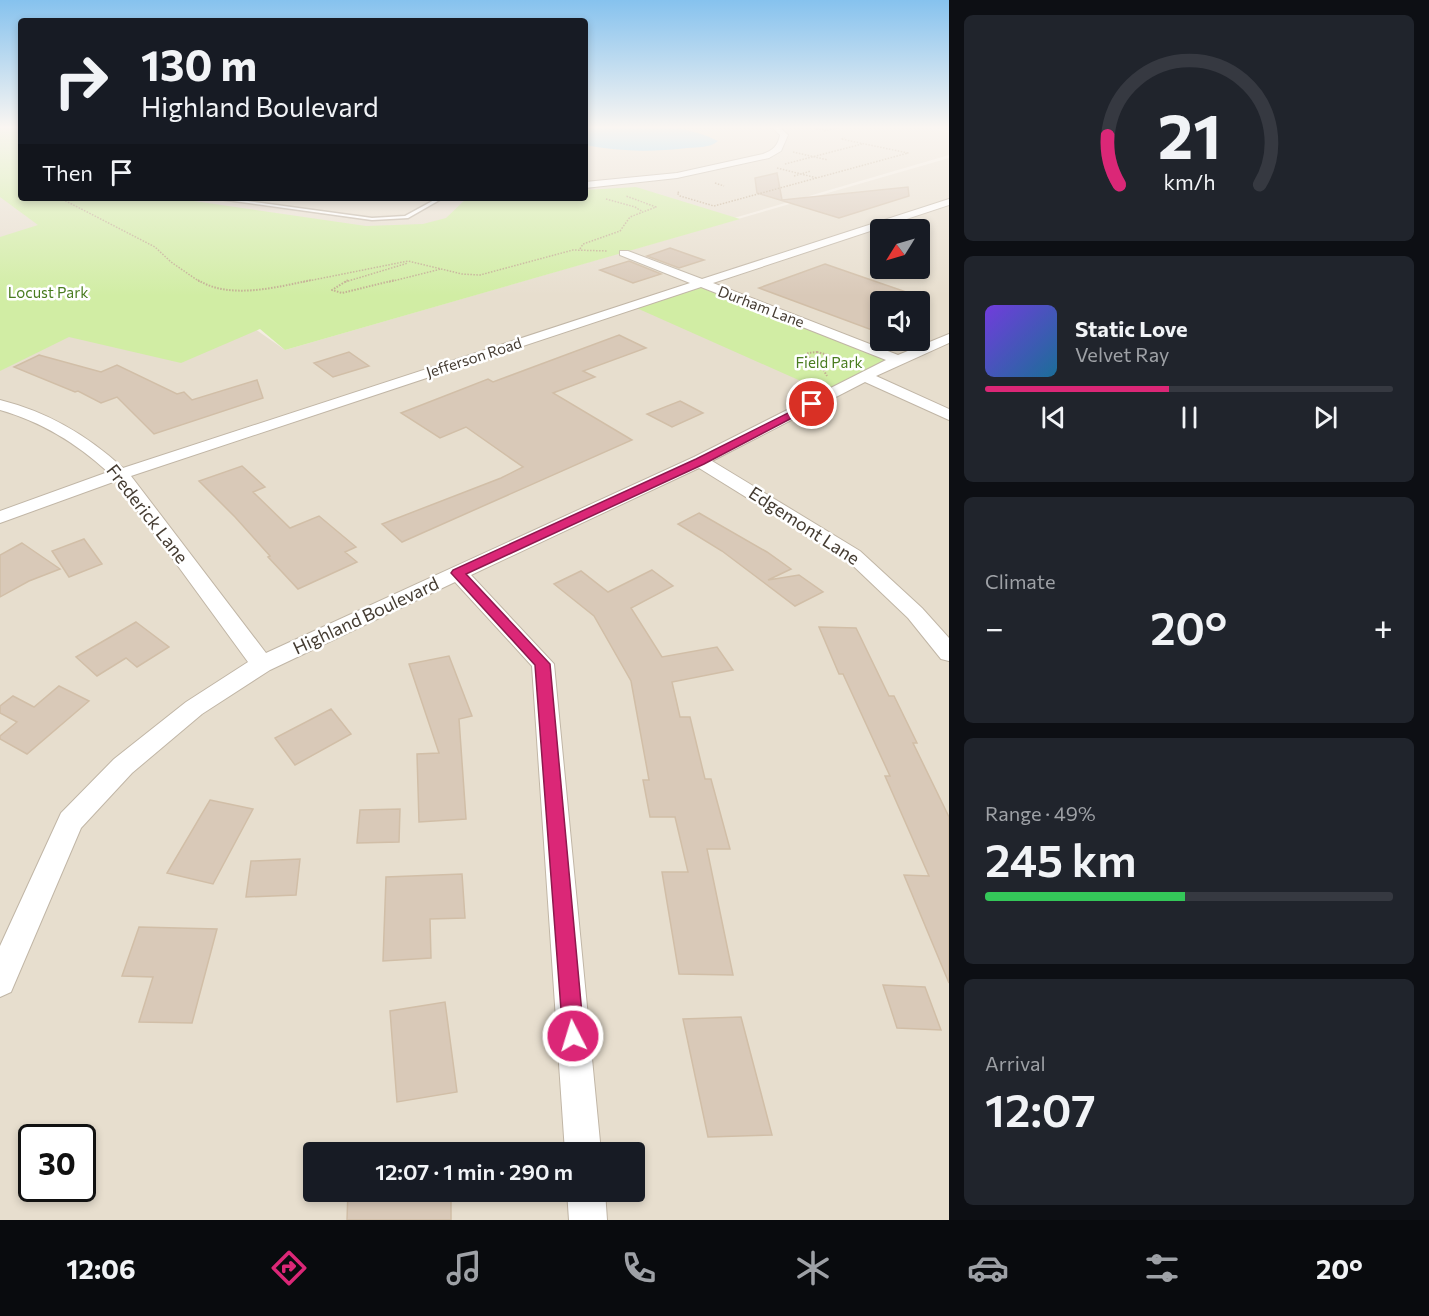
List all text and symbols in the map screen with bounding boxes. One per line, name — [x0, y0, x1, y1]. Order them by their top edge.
text: 130 m — [141, 38, 257, 90]
icon: right — [42, 42, 120, 120]
text: Highland Boulevard — [141, 90, 379, 123]
text: 21 — [1157, 96, 1221, 172]
icon: arrive — [105, 156, 138, 189]
text: Then — [42, 159, 93, 186]
text: km/h — [1163, 168, 1215, 194]
north arrow — [870, 219, 930, 279]
map controls — [870, 219, 930, 351]
street label: Durham Lane — [716, 281, 807, 331]
park label: Locust Park — [8, 283, 88, 301]
button: sound — [870, 291, 930, 351]
text: Static Love — [1075, 315, 1188, 342]
street label: Jefferson Road — [424, 333, 524, 381]
text: Velvet Ray — [1075, 342, 1169, 366]
park label: Field Park — [795, 353, 863, 371]
pin — [786, 378, 837, 429]
icon: arrive — [795, 387, 828, 420]
icon: previous — [1037, 401, 1070, 434]
icon: pause — [1173, 401, 1206, 434]
icon: next — [1309, 401, 1342, 434]
street label: Frederick Lane — [102, 459, 193, 567]
street label: Edgemont Lane — [745, 481, 864, 569]
text: Climate — [985, 569, 1055, 593]
street label: Highland Boulevard — [289, 572, 442, 659]
text: 20° — [1150, 599, 1227, 654]
text: − — [985, 606, 1004, 647]
text: + — [1374, 606, 1393, 647]
text: Range · 49% — [985, 801, 1096, 825]
text: 245 km — [985, 831, 1136, 886]
position arrow — [541, 1004, 605, 1068]
text: Arrival — [985, 1051, 1046, 1075]
text: 12:07 — [985, 1081, 1096, 1136]
speed limit sign: 30 — [18, 1124, 96, 1202]
text: 12:07 · 1 min · 290 m — [375, 1158, 573, 1185]
icon: directions — [268, 1247, 310, 1289]
icon: music — [443, 1247, 485, 1289]
icon: phone — [618, 1247, 660, 1289]
icon: climate — [792, 1247, 834, 1289]
icon: car — [967, 1247, 1009, 1289]
icon: filters — [1141, 1247, 1183, 1289]
text: 12:06 — [66, 1252, 136, 1285]
text: 20° — [1316, 1252, 1363, 1285]

